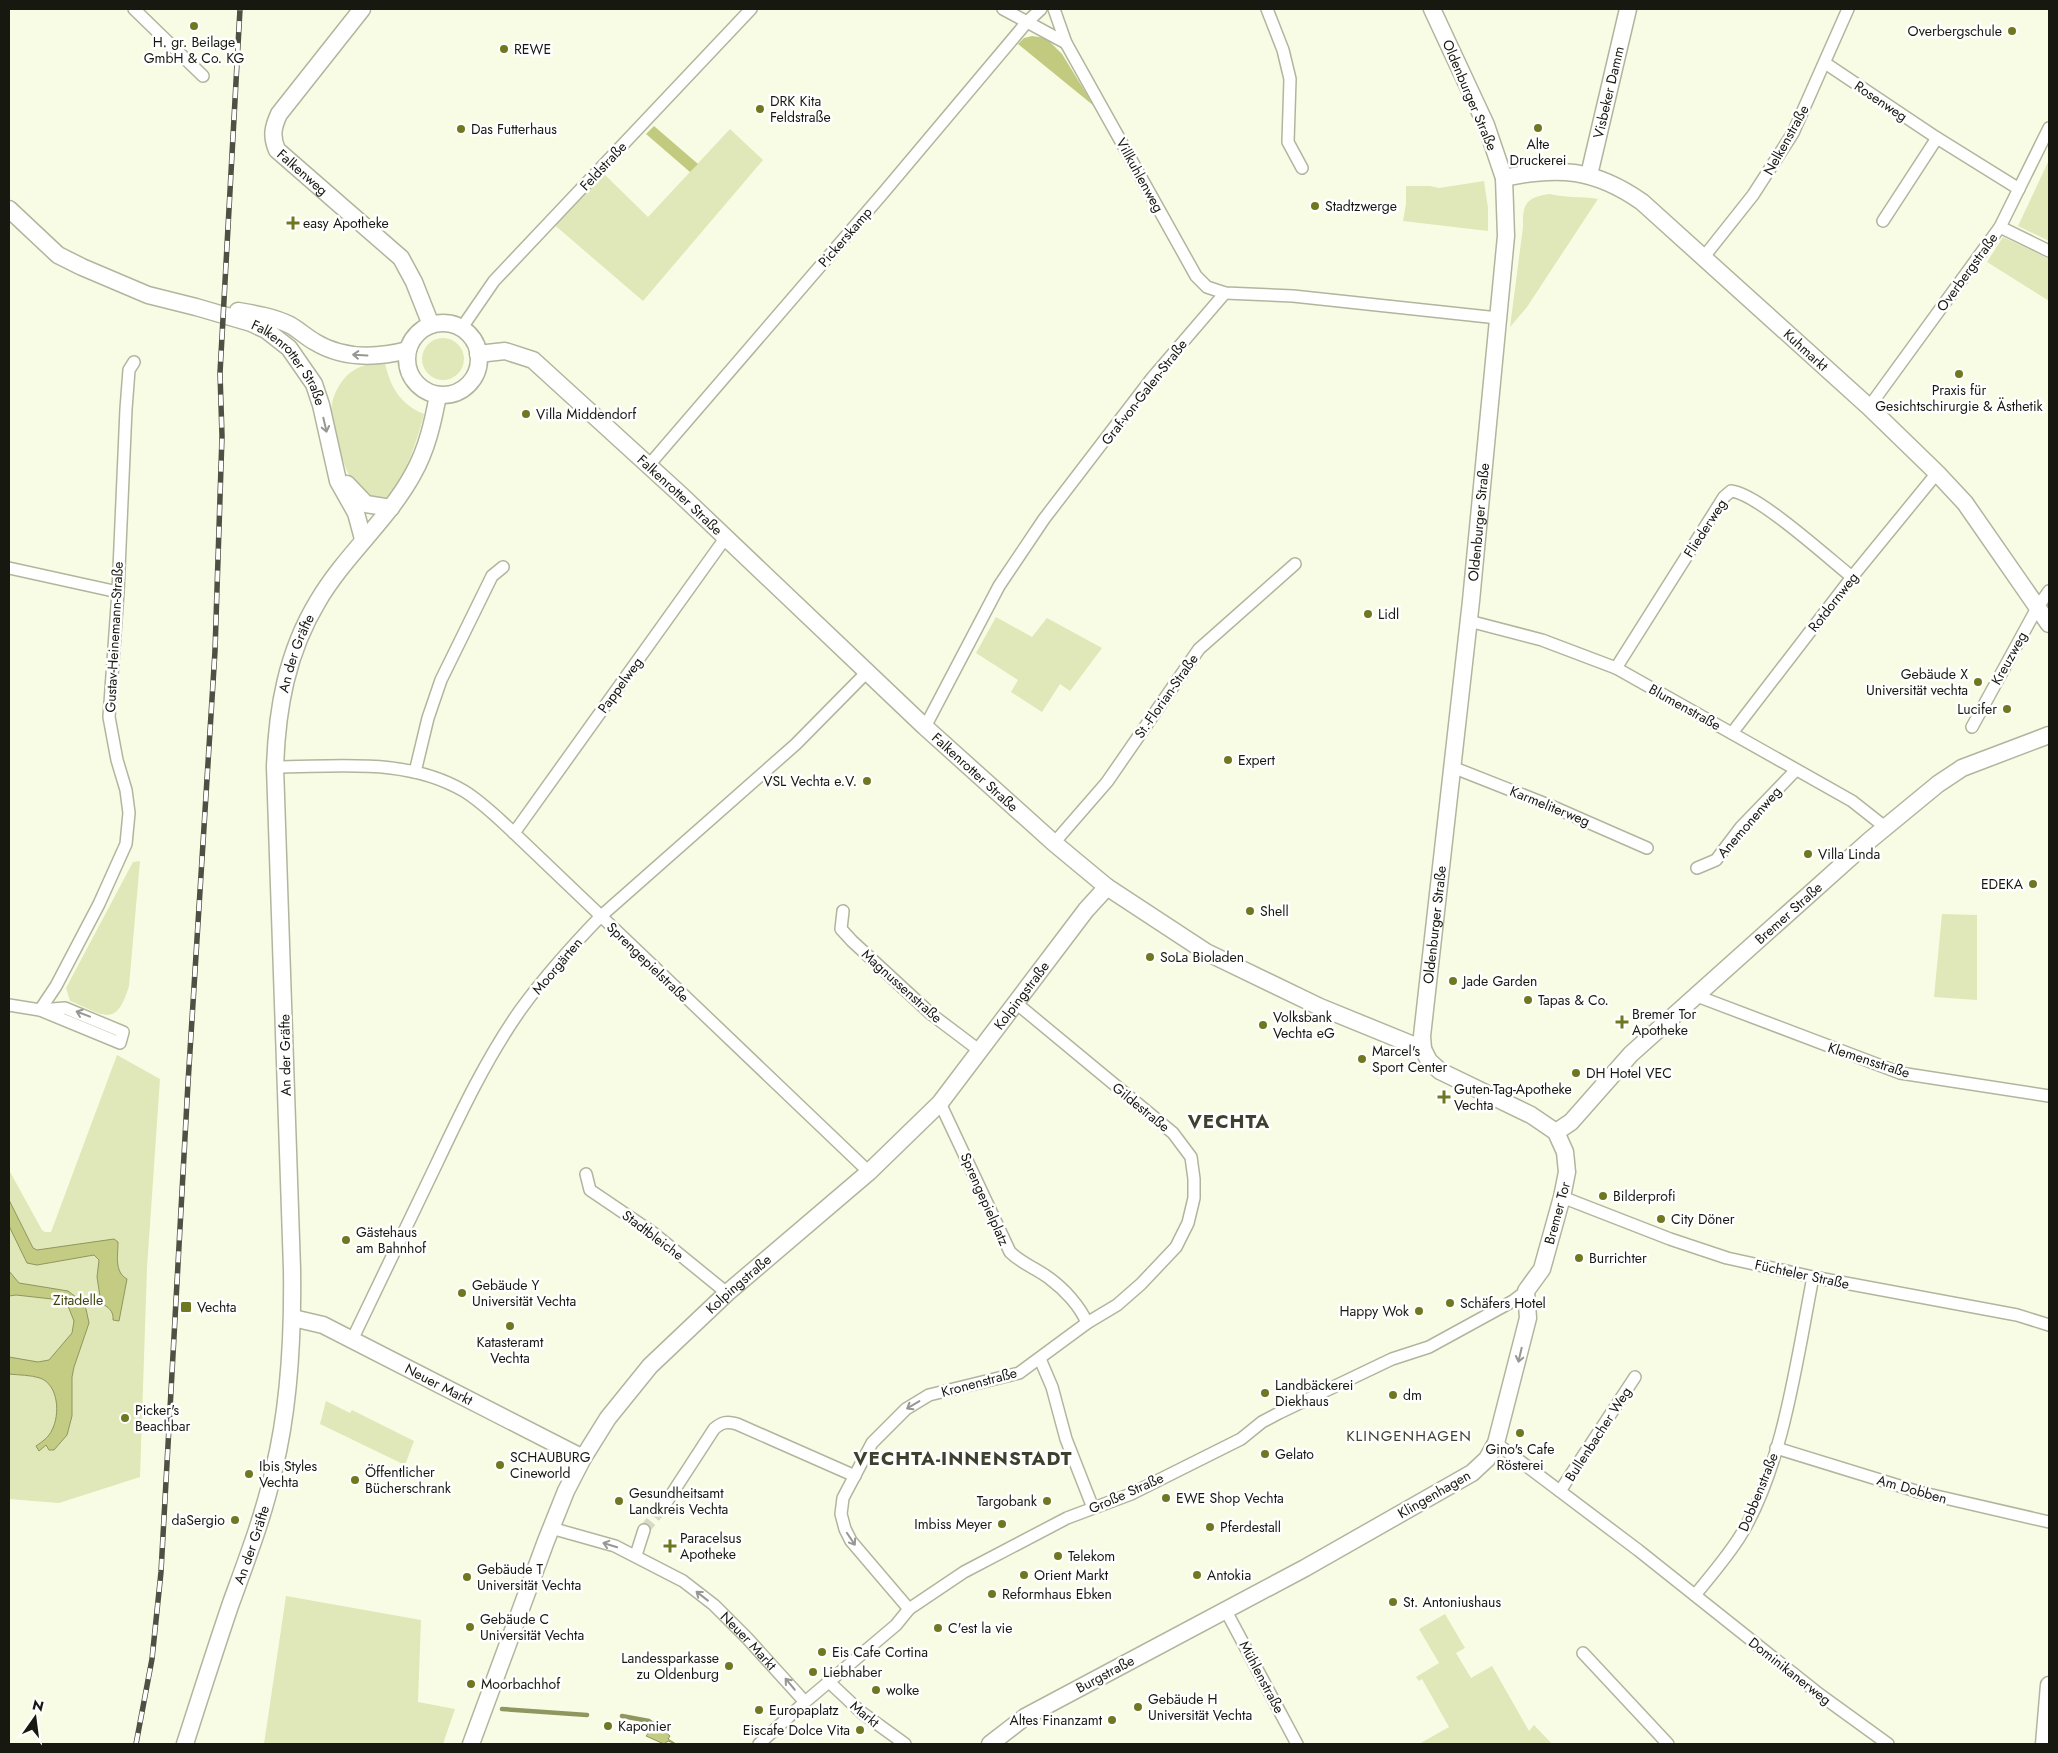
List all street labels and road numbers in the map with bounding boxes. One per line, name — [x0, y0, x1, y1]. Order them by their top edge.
street label: Oldenburger Straße — [1438, 36, 1502, 154]
street label: Visbeker Damm — [1588, 44, 1629, 140]
street label: Rosenweg — [1850, 76, 1912, 126]
street label: Nelkenstraße — [1758, 101, 1814, 179]
street label: Villkuhlenweg — [1111, 134, 1169, 216]
street label: Feldstraße — [575, 137, 631, 195]
street label: Falkenweg — [273, 144, 332, 200]
street label: Pickerskamp — [813, 203, 877, 271]
street label: Overbergstraße — [1932, 229, 2002, 315]
street label: Falkenrotter Straße — [248, 315, 330, 408]
street label: Kuhmarkt — [1779, 324, 1833, 376]
street label: Graf-von-Galen-Straße — [1096, 335, 1192, 449]
street label: Falkenrotter Straße — [633, 450, 727, 540]
street label: Oldenburger Straße — [1463, 462, 1494, 582]
street label: Fliederweg — [1679, 495, 1731, 561]
street label: Gustav-Heinemann-Straße — [100, 561, 128, 713]
street label: Rotdornweg — [1803, 568, 1863, 636]
street label: An der Gräfte — [273, 611, 319, 694]
street label: Kreuzweg — [1986, 628, 2032, 688]
street label: St.-Florian-Straße — [1129, 650, 1203, 742]
street label: Pappelweg — [593, 653, 647, 717]
street label: Blumenstraße — [1645, 679, 1725, 735]
street label: Falkenrotter Straße — [928, 728, 1023, 816]
street label: Karmeliterweg — [1507, 781, 1593, 831]
street label: Anemonenweg — [1712, 782, 1786, 862]
street label: Oldenburger Straße — [1418, 865, 1451, 985]
street label: Bremer Straße — [1750, 877, 1827, 949]
street label: Sprengepielstraße — [602, 917, 694, 1007]
street label: Moorgärten — [527, 933, 587, 999]
street label: Magnussenstraße — [857, 944, 947, 1028]
street label: Kolpingstraße — [989, 957, 1054, 1034]
street label: An der Gräfte — [274, 1014, 296, 1096]
street label: Klemensstraße — [1825, 1037, 1913, 1083]
street label: Gildestraße — [1108, 1078, 1174, 1136]
street label: Sprengepielplatz — [956, 1149, 1015, 1249]
street label: Bremer Tor — [1539, 1179, 1575, 1247]
street label: Stadtbleiche — [618, 1205, 688, 1265]
street label: Kolpingstraße — [701, 1250, 775, 1318]
street label: Füchteler Straße — [1753, 1254, 1851, 1294]
street label: Neuer Markt — [401, 1359, 477, 1410]
street label: Kronenstraße — [939, 1362, 1019, 1402]
street label: Bullenbacher Weg — [1560, 1383, 1636, 1485]
street label: Dobbenstraße — [1733, 1450, 1783, 1534]
street label: Klingenhagen — [1394, 1465, 1474, 1523]
street label: Große Straße — [1085, 1468, 1167, 1518]
street label: Am Dobben — [1875, 1469, 1949, 1509]
street label: An der Gräfte — [229, 1503, 274, 1587]
street label: Neuer Markt — [716, 1607, 782, 1675]
street label: Dominikanerweg — [1744, 1632, 1836, 1710]
street label: Mühlenstraße — [1235, 1637, 1289, 1717]
street label: Burgstraße — [1072, 1650, 1138, 1698]
street label: Markt — [846, 1696, 884, 1732]

